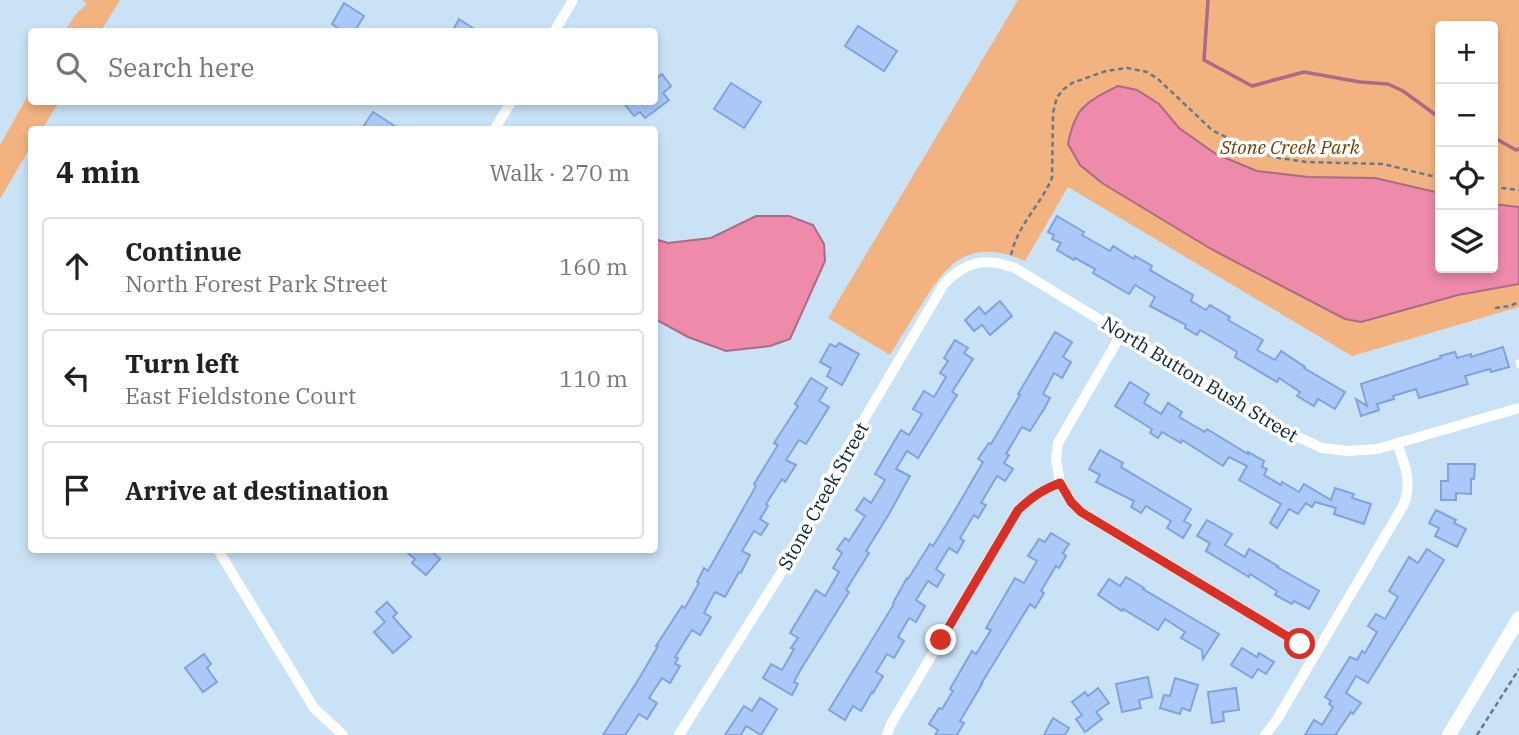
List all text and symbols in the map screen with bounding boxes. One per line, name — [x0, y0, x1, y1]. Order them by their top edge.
map controls — [1435, 21, 1498, 273]
button: + — [1435, 21, 1498, 84]
search box — [28, 28, 658, 105]
icon: search — [52, 48, 90, 86]
text: Search here — [108, 50, 254, 84]
button: − — [1435, 84, 1498, 147]
park label: Stone Creek Park — [1219, 135, 1361, 159]
button: locate — [1435, 147, 1498, 210]
text: 4 min — [56, 152, 140, 191]
text: Walk · 270 m — [489, 157, 630, 187]
button: layers — [1435, 210, 1498, 273]
text: Continue — [125, 234, 242, 268]
icon: ahead — [58, 247, 96, 285]
text: 160 m — [559, 251, 628, 281]
text: North Forest Park Street — [125, 268, 388, 298]
street label: North Button Bush Street — [1097, 311, 1303, 447]
text: Turn left — [125, 346, 239, 380]
icon: left — [58, 359, 96, 397]
text: 110 m — [559, 363, 628, 393]
text: East Fieldstone Court — [125, 380, 356, 410]
street label: Stone Creek Street — [772, 418, 874, 574]
icon: arrive — [58, 471, 96, 509]
text: Arrive at destination — [125, 473, 389, 507]
route end — [925, 624, 956, 655]
route start — [1284, 628, 1315, 659]

